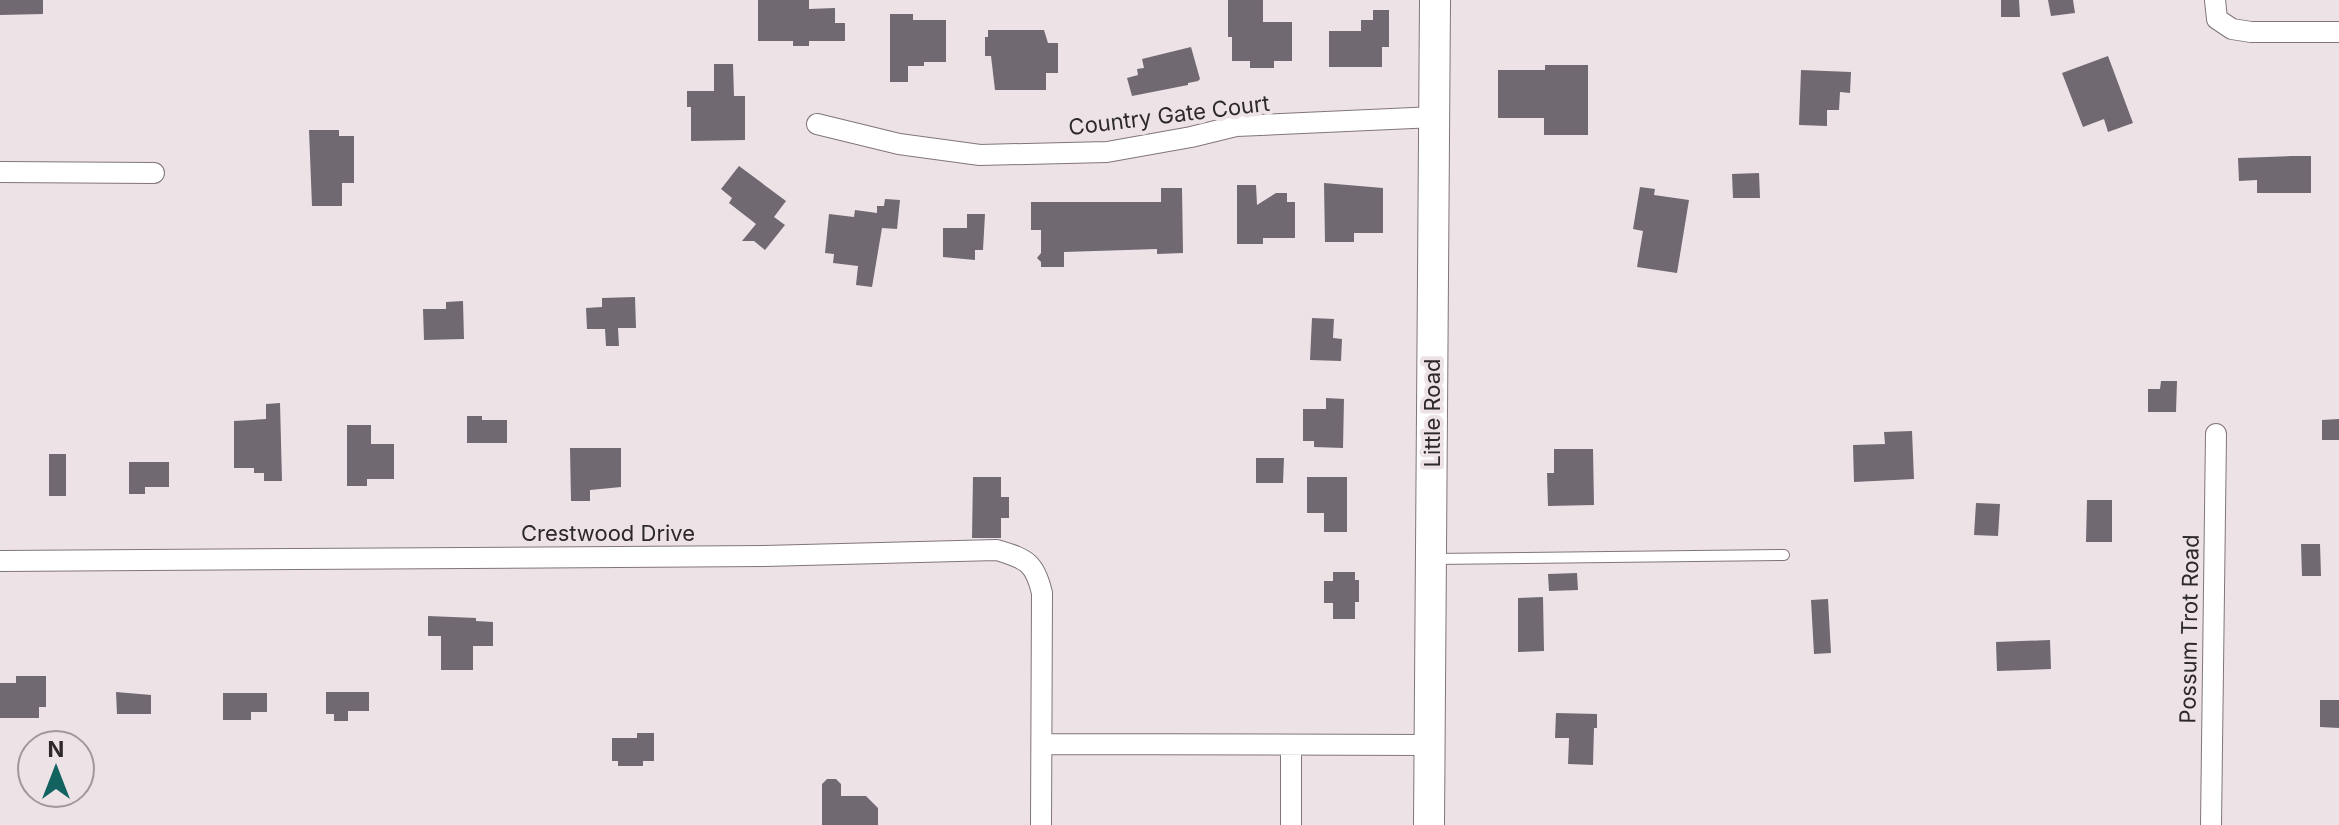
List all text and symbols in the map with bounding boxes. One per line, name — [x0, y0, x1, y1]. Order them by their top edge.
street label: Country Gate Court — [1067, 90, 1271, 140]
street label: Little Road — [1419, 358, 1445, 468]
street label: Crestwood Drive — [521, 520, 695, 546]
street label: Possum Trot Road — [2174, 534, 2204, 724]
north arrow — [16, 729, 96, 809]
text: N — [48, 736, 64, 762]

